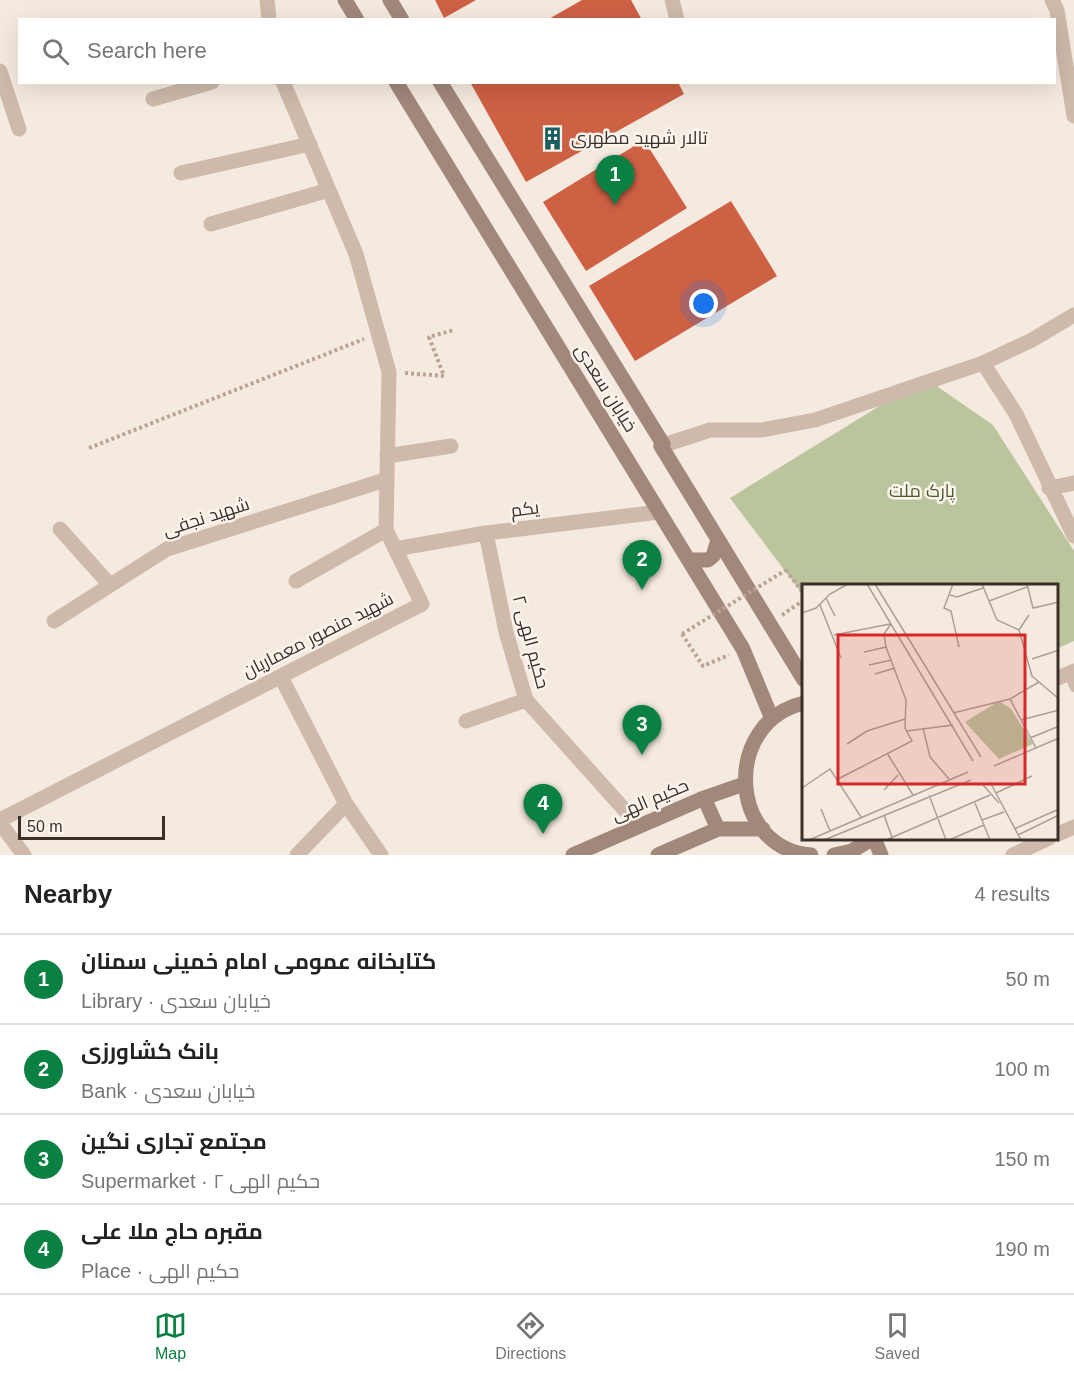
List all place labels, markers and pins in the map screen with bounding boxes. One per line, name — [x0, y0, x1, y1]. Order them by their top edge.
building icon: تالار شهید مطهری — [540, 125, 566, 151]
place label: تالار شهید مطهری — [571, 128, 708, 149]
pin: 1 — [596, 156, 634, 205]
pin: 2 — [622, 540, 662, 590]
pin: 3 — [622, 706, 662, 755]
pin: 4 — [524, 784, 562, 834]

